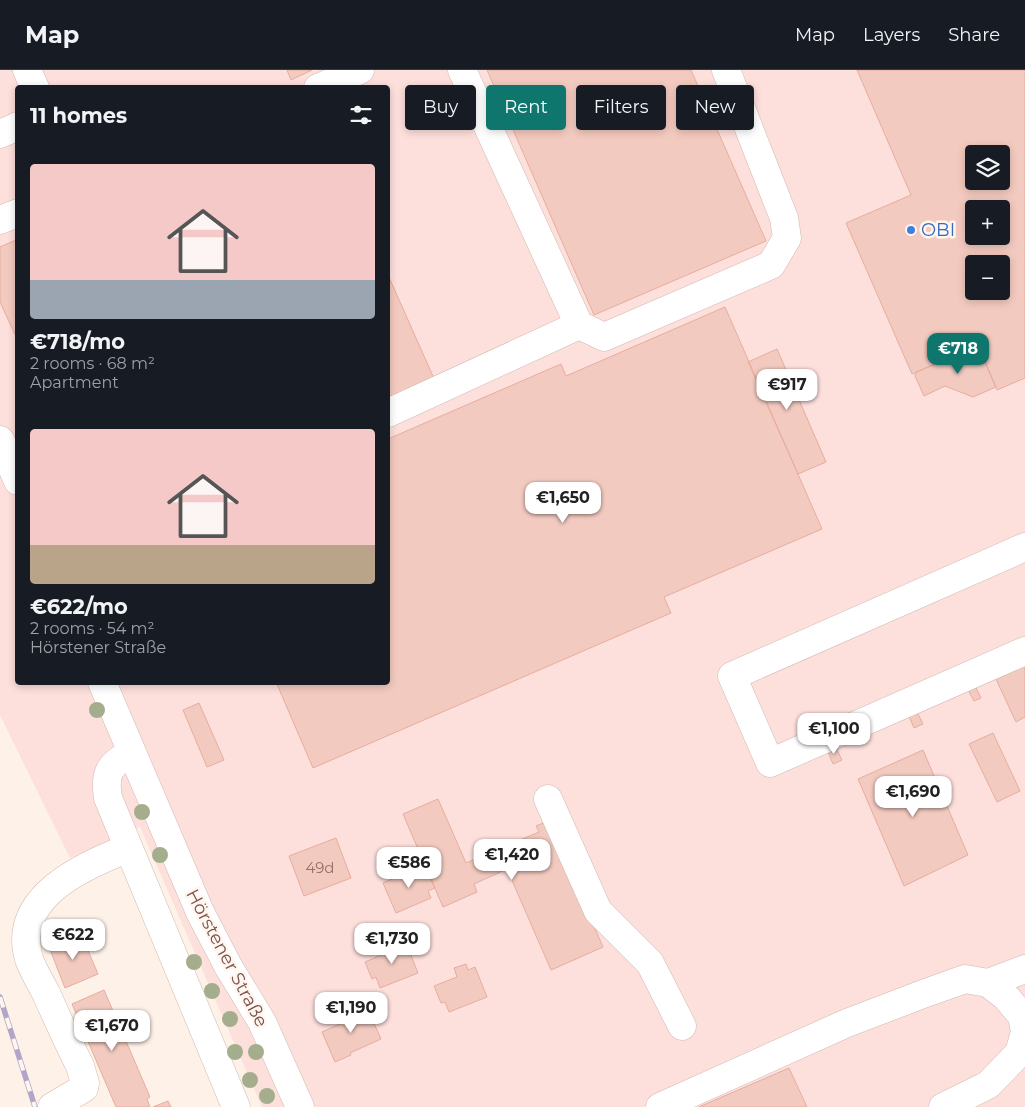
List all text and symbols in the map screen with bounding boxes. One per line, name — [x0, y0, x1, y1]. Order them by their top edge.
text: Map — [25, 20, 79, 49]
text: Map — [795, 24, 835, 46]
text: Layers — [863, 24, 920, 46]
text: Share — [948, 24, 1000, 46]
chip: Buy — [405, 85, 476, 130]
chip: Rent — [486, 85, 566, 130]
chip: Filters — [576, 85, 666, 130]
chip: New — [676, 85, 754, 130]
icon: filters — [347, 101, 375, 129]
text: 11 homes — [30, 103, 127, 128]
map controls — [965, 145, 1010, 300]
button: layers — [965, 145, 1010, 190]
icon: home — [158, 196, 248, 286]
button: + — [965, 200, 1010, 245]
place label: OBI — [921, 219, 955, 241]
marker: OBI — [905, 224, 917, 236]
button: − — [965, 255, 1010, 300]
text: €718/mo — [30, 329, 125, 354]
pin: €718 — [928, 332, 988, 375]
text: €718 — [938, 339, 978, 358]
text: 2 rooms · 68 m² — [30, 354, 155, 373]
pin: €917 — [757, 368, 817, 411]
text: Apartment — [30, 373, 119, 392]
text: €917 — [767, 375, 807, 394]
icon: home — [158, 461, 248, 551]
pin: €1,650 — [522, 482, 604, 524]
text: €1,650 — [536, 488, 590, 507]
text: €622/mo — [30, 594, 128, 619]
text: 2 rooms · 54 m² — [30, 619, 154, 638]
text: Hörstener Straße — [30, 638, 166, 657]
pin: €1,100 — [793, 712, 875, 755]
text: €1,100 — [808, 719, 860, 738]
pin: €1,690 — [872, 776, 954, 818]
text: €1,690 — [886, 782, 940, 801]
pin: €1,420 — [471, 838, 553, 881]
text: €1,420 — [485, 845, 539, 864]
pin: €586 — [379, 846, 439, 889]
text: €586 — [387, 853, 431, 872]
house number: 49d — [305, 858, 335, 877]
street label: Hörstener Straße — [181, 885, 273, 1031]
pin: €622 — [43, 918, 103, 961]
pin: €1,730 — [351, 922, 433, 965]
text: €622 — [52, 925, 94, 944]
text: €1,730 — [365, 929, 419, 948]
pin: €1,190 — [310, 992, 392, 1034]
text: €1,190 — [326, 998, 376, 1017]
pin: €1,670 — [71, 1010, 153, 1052]
text: €1,670 — [85, 1016, 139, 1035]

